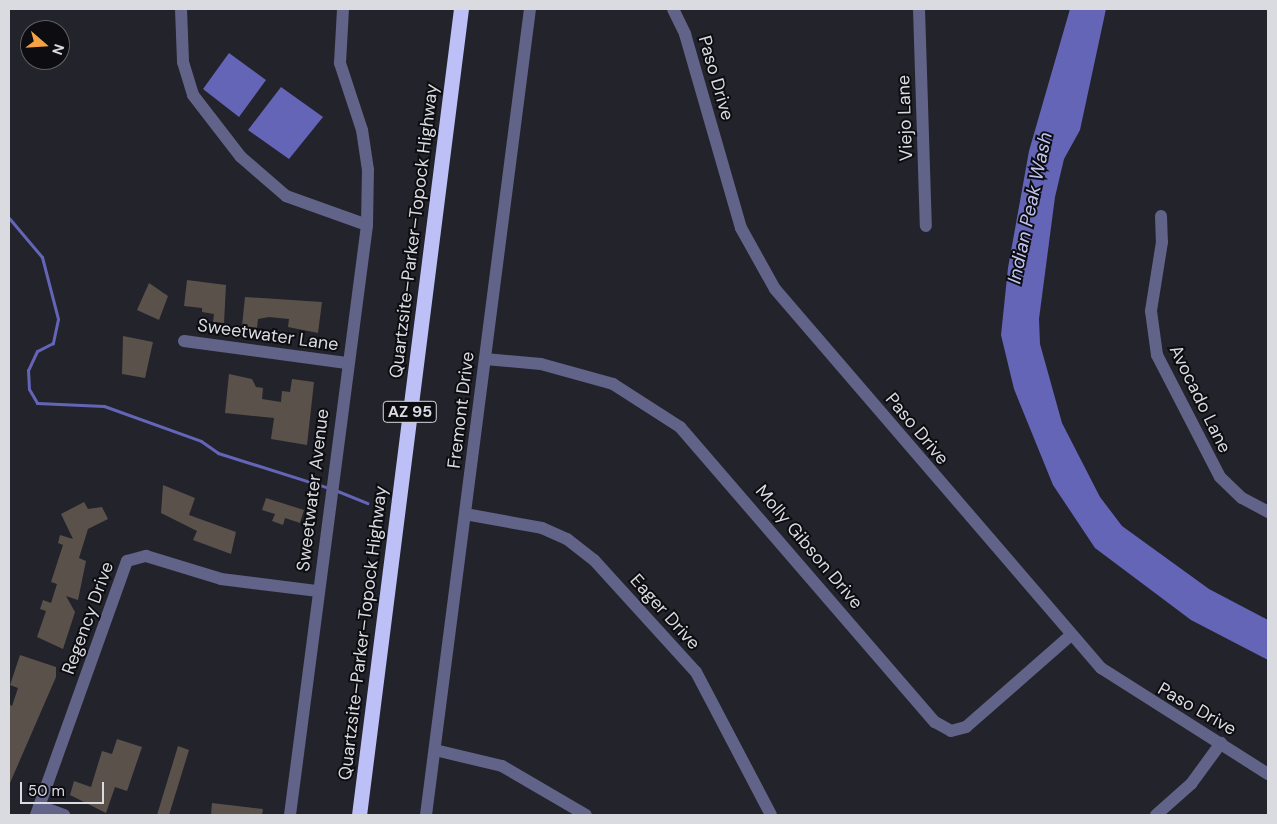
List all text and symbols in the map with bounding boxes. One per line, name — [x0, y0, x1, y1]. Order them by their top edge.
north arrow — [20, 20, 70, 70]
street label: Paso Drive — [694, 33, 738, 123]
text: N — [48, 42, 68, 57]
street label: Viejo Lane — [893, 75, 917, 161]
street label: Quartzsite–Parker–Topock Highway — [385, 83, 443, 379]
water label: Indian Peak Wash — [1003, 130, 1057, 286]
street label: Sweetwater Lane — [196, 314, 340, 356]
street label: Avocado Lane — [1165, 342, 1235, 456]
street label: Fremont Drive — [443, 350, 479, 470]
street label: Paso Drive — [881, 389, 953, 469]
road number: AZ 95 — [382, 398, 438, 426]
street label: Sweetwater Avenue — [292, 407, 334, 573]
street label: Molly Gibson Drive — [751, 481, 867, 613]
street label: Quartzsite–Parker–Topock Highway — [334, 485, 392, 781]
street label: Regency Drive — [58, 559, 118, 677]
street label: Eager Drive — [626, 570, 704, 654]
street label: Paso Drive — [1154, 678, 1240, 740]
scale bar — [22, 772, 106, 804]
text: 50 m — [28, 781, 65, 801]

